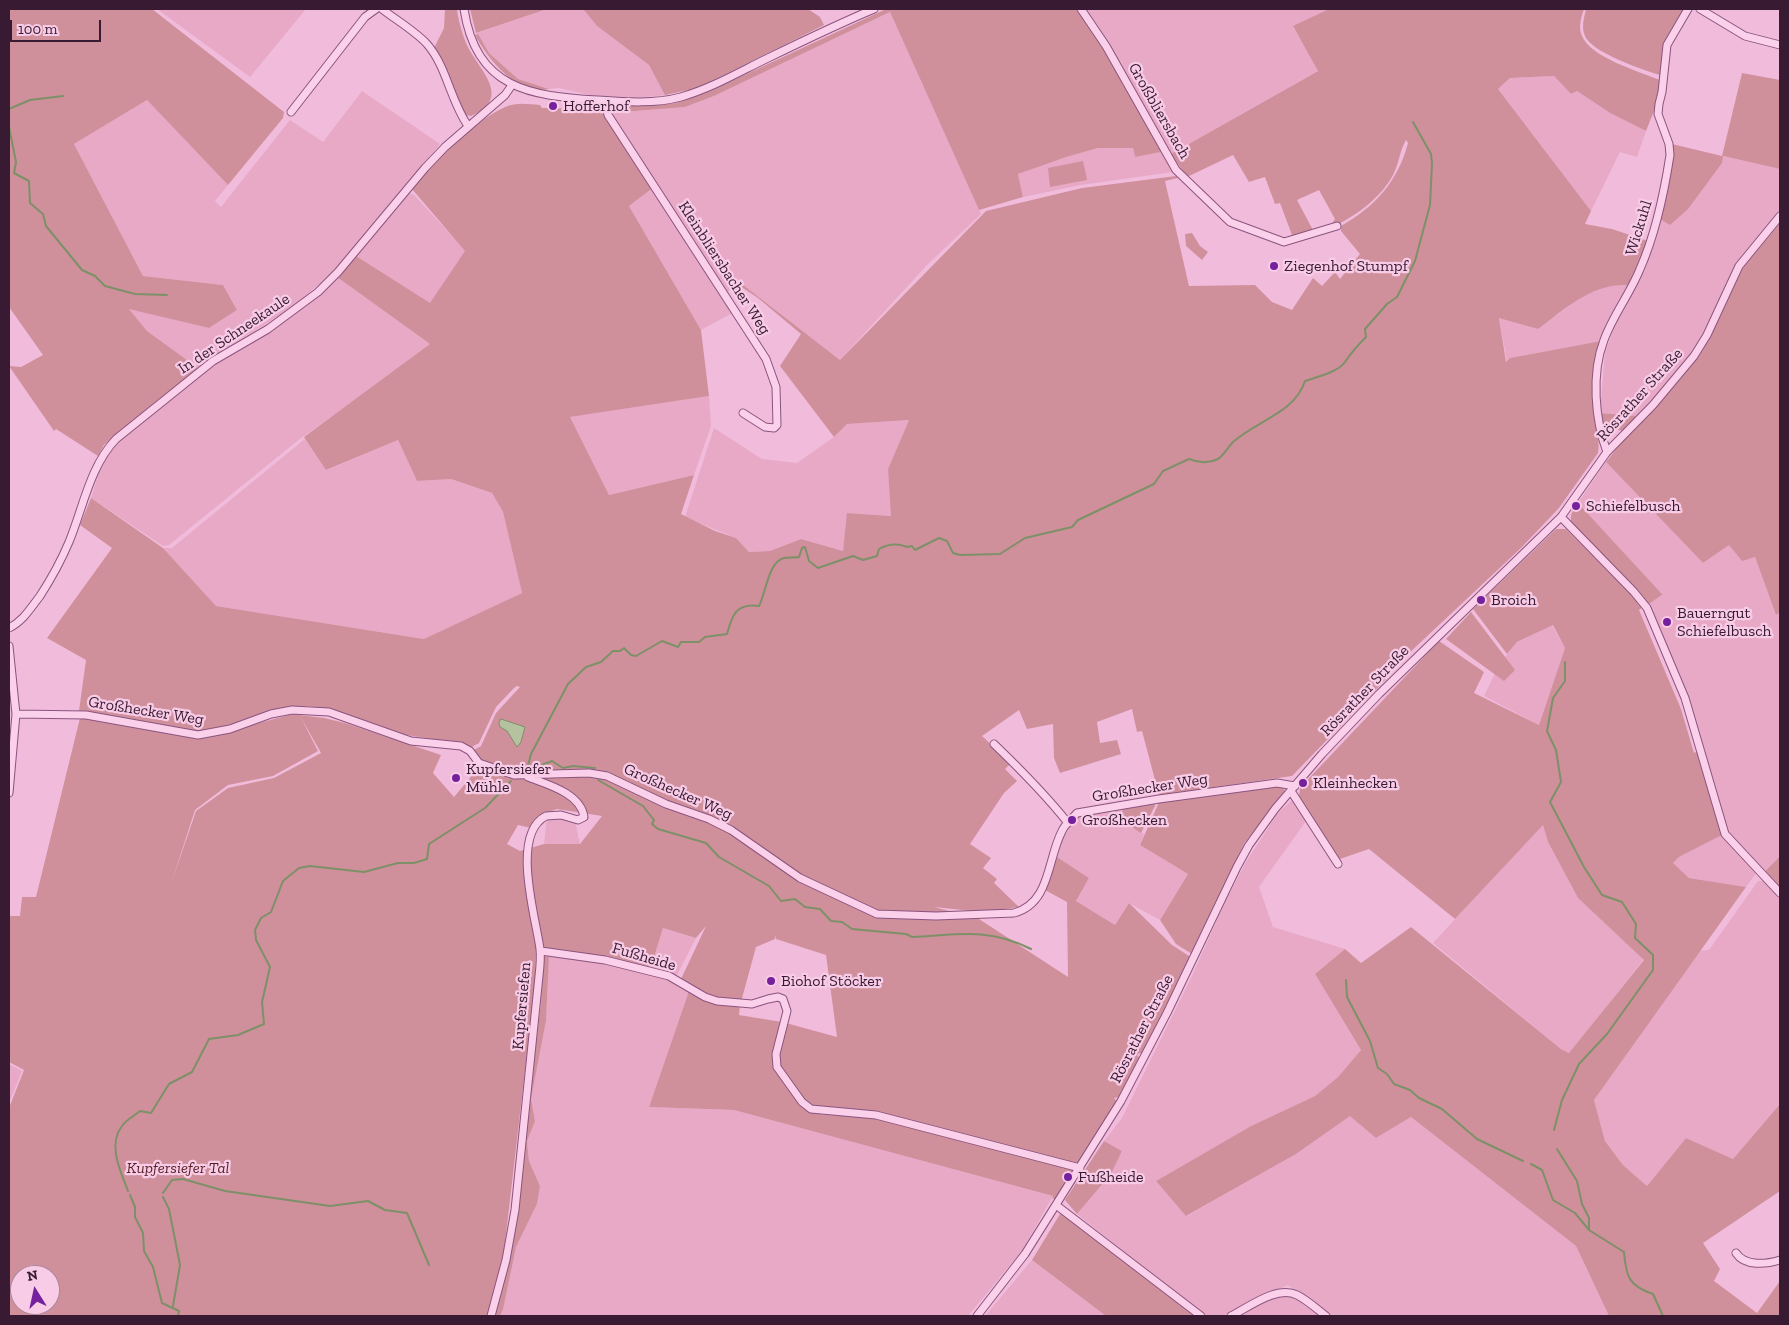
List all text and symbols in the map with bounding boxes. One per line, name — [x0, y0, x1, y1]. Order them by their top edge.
scale bar — [12, 10, 104, 42]
text: 100 m — [18, 20, 57, 38]
street label: Großbliersbach — [1124, 60, 1194, 162]
place label: Hofferhof — [563, 96, 629, 116]
marker: Hofferhof — [547, 100, 559, 112]
street label: Kleinbliersbacher Weg — [674, 198, 774, 338]
street label: Wickuhl — [1621, 198, 1657, 258]
place label: Ziegenhof Stumpf — [1284, 256, 1408, 276]
marker: Ziegenhof Stumpf — [1268, 260, 1280, 272]
street label: In der Schneekaule — [175, 290, 293, 378]
street label: Rösrather Straße — [1593, 344, 1687, 446]
place label: Schiefelbusch — [1586, 496, 1681, 516]
marker: Schiefelbusch — [1570, 500, 1582, 512]
place label: Broich — [1491, 590, 1536, 610]
marker: Broich — [1475, 594, 1487, 606]
place label: Bauerngut Schiefelbusch — [1677, 603, 1772, 641]
marker: Bauerngut Schiefelbusch — [1661, 616, 1673, 628]
street label: Rösrather Straße — [1317, 642, 1413, 740]
street label: Großhecker Weg — [87, 692, 205, 730]
place label: Kupfersiefer Mühle — [466, 759, 551, 797]
street label: Großhecker Weg — [621, 759, 735, 825]
street label: Großhecker Weg — [1091, 769, 1209, 807]
marker: Kupfersiefer Mühle — [450, 772, 462, 784]
place label: Kleinhecken — [1313, 773, 1397, 793]
marker: Kleinhecken — [1297, 777, 1309, 789]
place label: Großhecken — [1082, 810, 1167, 830]
marker: Großhecken — [1066, 814, 1078, 826]
street label: Fußheide — [610, 939, 678, 975]
street label: Kupfersiefen — [509, 961, 535, 1051]
place label: Biohof Stöcker — [781, 971, 882, 991]
street label: Rösrather Straße — [1106, 972, 1178, 1086]
marker: Biohof Stöcker — [765, 975, 777, 987]
park label: Kupfersiefer Tal — [127, 1158, 229, 1178]
place label: Fußheide — [1078, 1167, 1144, 1187]
marker: Fußheide — [1062, 1171, 1074, 1183]
north arrow — [10, 1265, 60, 1315]
text: N — [26, 1266, 39, 1285]

